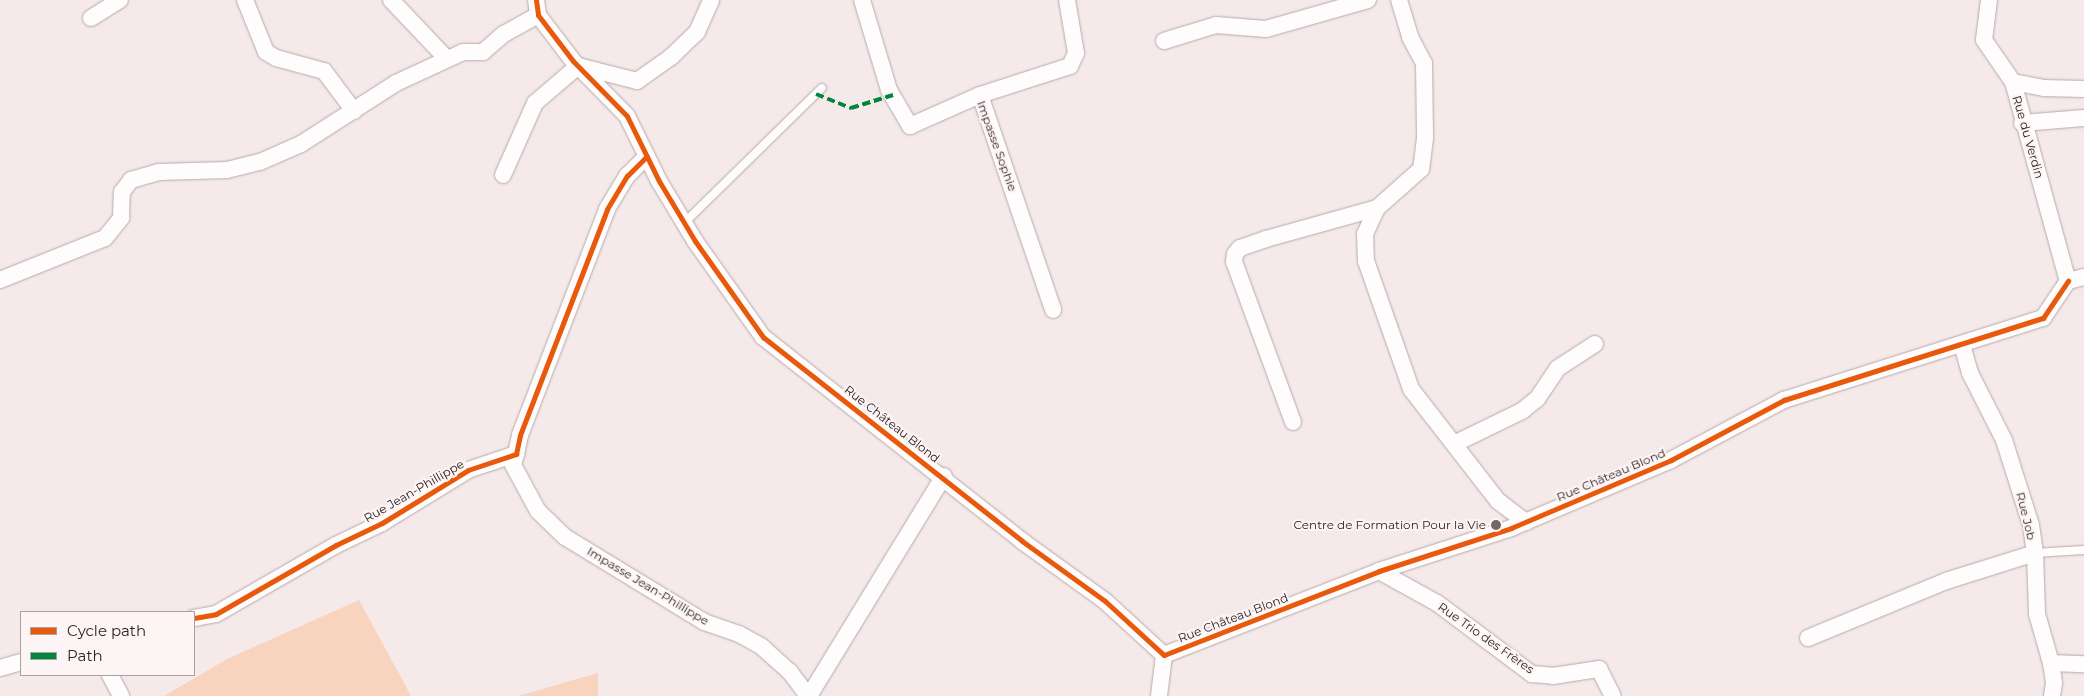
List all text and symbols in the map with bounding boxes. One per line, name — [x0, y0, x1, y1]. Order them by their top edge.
street label: Rue du Verdin — [2009, 94, 2047, 180]
street label: Impasse Sophie — [974, 99, 1020, 193]
street label: Rue Château Blond — [842, 382, 942, 466]
street label: Rue Château Blond — [1554, 446, 1668, 504]
street label: Rue Jean-Phillippe — [361, 456, 467, 526]
street label: Rue Job — [2013, 491, 2039, 541]
place label: Centre de Formation Pour la Vie — [1294, 518, 1486, 532]
marker: Centre de Formation Pour la Vie — [1490, 519, 1502, 531]
street label: Impasse Jean-Phillippe — [584, 544, 712, 628]
street label: Rue Château Blond — [1176, 590, 1290, 646]
street label: Rue Trio des Frères — [1435, 599, 1537, 677]
legend — [20, 611, 195, 676]
text: Cycle path — [67, 621, 146, 640]
text: Path — [67, 646, 103, 665]

